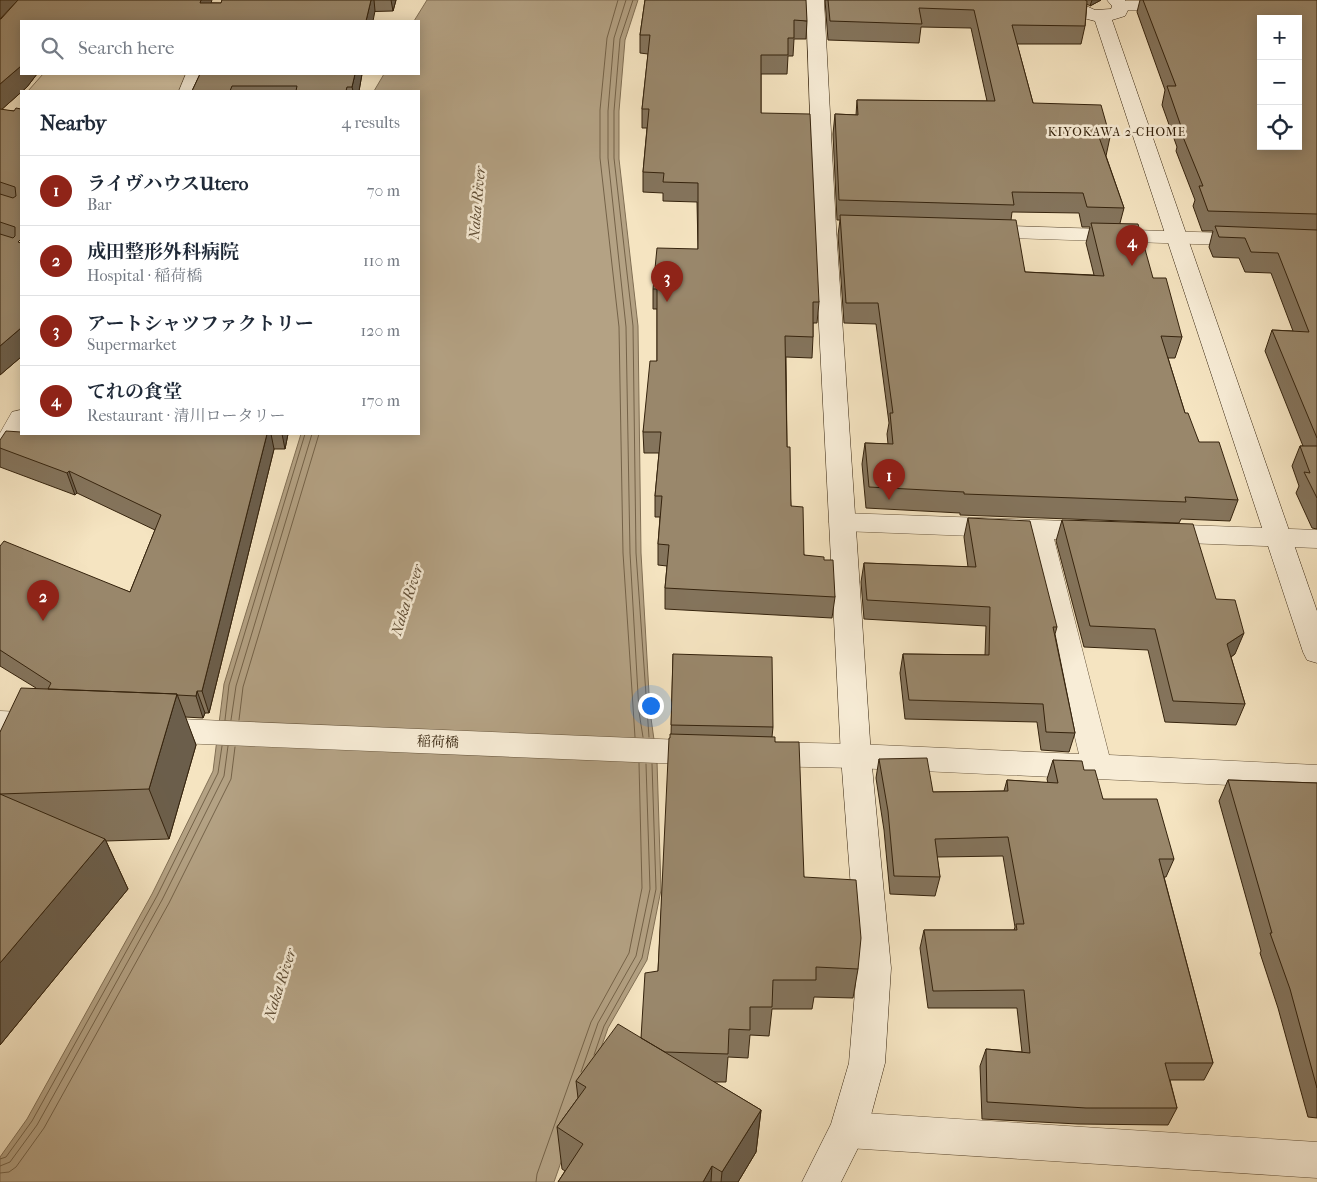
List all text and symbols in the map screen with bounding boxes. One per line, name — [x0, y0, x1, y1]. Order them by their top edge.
map controls — [1257, 15, 1302, 150]
button: + — [1257, 15, 1302, 60]
search box — [20, 20, 420, 75]
icon: search — [38, 34, 66, 62]
text: Search here — [78, 37, 174, 59]
button: − — [1257, 60, 1302, 105]
button: locate — [1257, 105, 1302, 150]
text: Nearby — [40, 111, 106, 135]
text: 4 results — [342, 113, 400, 132]
district label: KIYOKAWA 2-CHOME — [1048, 125, 1186, 139]
water label: Naka River — [465, 164, 489, 241]
text: ライヴハウスUtero — [87, 173, 248, 195]
text: 1 — [53, 181, 59, 200]
text: 70 m — [367, 181, 400, 200]
text: Bar — [87, 195, 112, 214]
pin: 4 — [1116, 225, 1148, 266]
text: 成田整形外科病院 — [87, 241, 239, 263]
text: 2 — [52, 251, 60, 270]
text: 110 m — [363, 251, 400, 270]
pin: 3 — [651, 261, 683, 302]
text: Hospital · 稲荷橋 — [87, 266, 202, 285]
text: アートシャツファクトリー — [87, 313, 314, 335]
text: 3 — [53, 321, 59, 340]
text: 120 m — [361, 321, 400, 340]
text: Supermarket — [87, 335, 177, 354]
text: てれの食堂 — [87, 381, 182, 403]
text: 4 — [51, 391, 61, 410]
text: 170 m — [361, 391, 400, 410]
text: Restaurant · 清川ロータリー — [87, 406, 286, 425]
pin: 1 — [873, 459, 905, 500]
water label: Naka River — [387, 561, 427, 639]
pin: 2 — [27, 580, 59, 621]
your location — [638, 693, 664, 719]
street label: 稲荷橋 — [417, 733, 459, 751]
water label: Naka River — [260, 945, 300, 1023]

